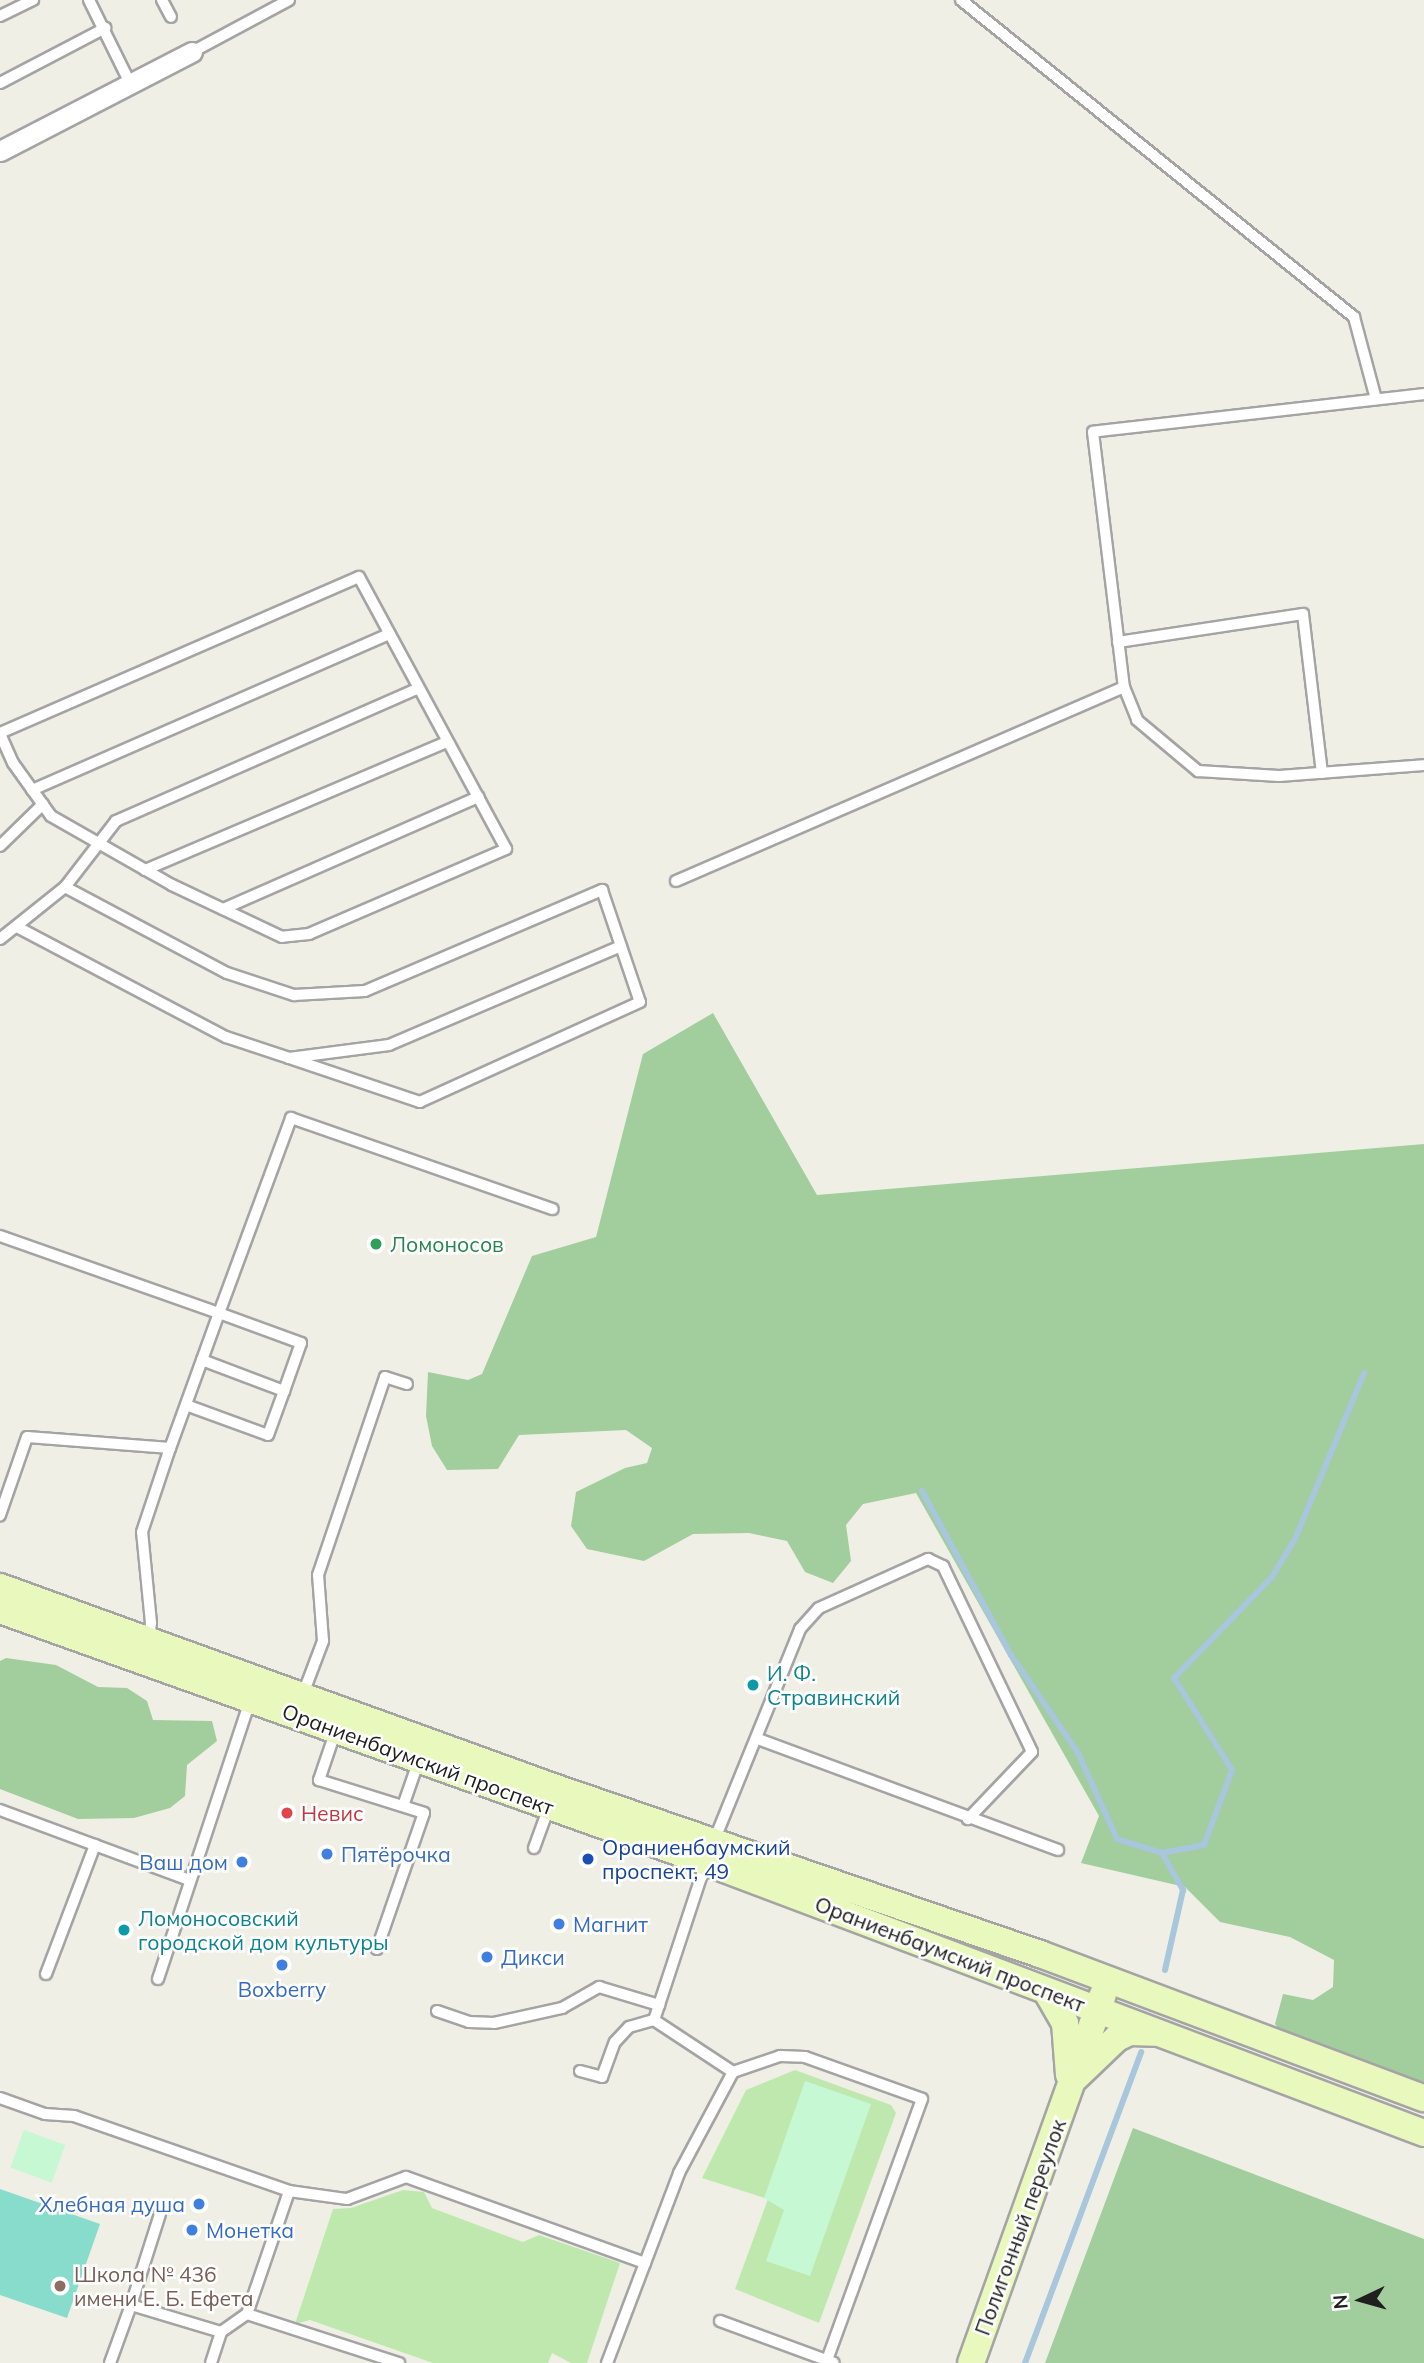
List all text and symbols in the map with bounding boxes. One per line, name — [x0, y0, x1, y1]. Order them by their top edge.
place label: Ломоносов — [390, 1231, 504, 1257]
marker: Ломоносов — [368, 1236, 384, 1252]
place label: И. Ф. Стравинский — [767, 1660, 900, 1710]
marker: И. Ф. Стравинский — [745, 1677, 761, 1693]
street label: Ораниенбаумский проспект — [279, 1698, 557, 1820]
place label: Невис — [301, 1800, 364, 1826]
marker: Невис — [279, 1805, 295, 1821]
place label: Ораниенбаумский проспект, 49 — [602, 1834, 790, 1884]
place label: Пятёрочка — [341, 1841, 451, 1867]
marker: Пятёрочка — [319, 1846, 335, 1862]
place label: Ваш дом — [139, 1849, 228, 1875]
marker: Ораниенбаумский проспект, 49 — [580, 1851, 596, 1867]
marker: Ваш дом — [234, 1854, 250, 1870]
street label: Ораниенбаумский проспект — [811, 1891, 1089, 2017]
place label: Ломоносовский городской дом культуры — [138, 1905, 389, 1955]
place label: Магнит — [573, 1911, 648, 1937]
marker: Магнит — [551, 1916, 567, 1932]
marker: Ломоносовский городской дом культуры — [116, 1922, 132, 1938]
place label: Дикси — [501, 1944, 565, 1970]
marker: Дикси — [479, 1949, 495, 1965]
marker: Boxberry — [274, 1957, 290, 1973]
place label: Boxberry — [238, 1976, 326, 2002]
street label: Полигонный переулок — [969, 2116, 1071, 2338]
place label: Хлебная душа — [39, 2191, 185, 2217]
marker: Хлебная душа — [191, 2196, 207, 2212]
place label: Монетка — [206, 2217, 294, 2243]
marker: Монетка — [184, 2222, 200, 2238]
place label: Школа № 436 имени Е. Б. Ефета — [74, 2261, 254, 2311]
north arrow — [1326, 2265, 1396, 2335]
marker: Школа № 436 имени Е. Б. Ефета — [52, 2278, 68, 2294]
text: N — [1328, 2294, 1353, 2310]

